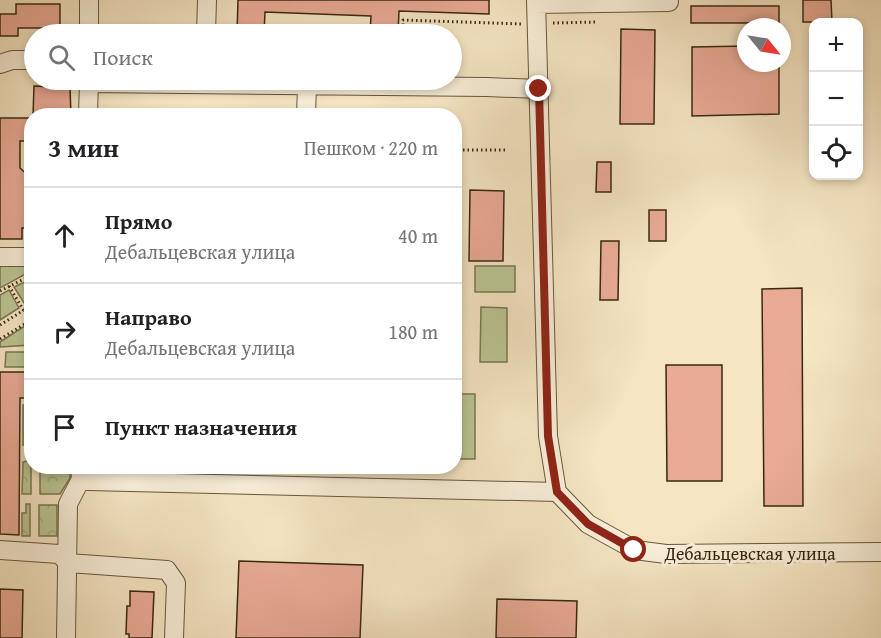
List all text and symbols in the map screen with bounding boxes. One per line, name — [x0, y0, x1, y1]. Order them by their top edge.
north arrow — [737, 18, 791, 72]
map controls — [809, 18, 863, 180]
button: + — [809, 18, 863, 72]
search box — [24, 24, 462, 90]
icon: search — [45, 41, 78, 74]
text: Поиск — [93, 41, 153, 73]
button: − — [809, 72, 863, 126]
route end — [525, 75, 551, 101]
button: locate — [809, 126, 863, 180]
text: 3 мин — [48, 128, 119, 167]
text: Пешком · 220 m — [304, 133, 438, 162]
text: Прямо — [105, 205, 172, 237]
icon: ahead — [48, 219, 81, 252]
text: 40 m — [398, 221, 438, 250]
text: Дебальцевская улица — [105, 237, 295, 266]
text: Направо — [105, 301, 192, 333]
icon: right — [48, 315, 81, 348]
text: 180 m — [388, 317, 438, 346]
text: Дебальцевская улица — [105, 333, 295, 362]
icon: arrive — [48, 411, 81, 444]
text: Пункт назначения — [105, 411, 297, 443]
route start — [620, 536, 646, 562]
street label: Дебальцевская улица — [663, 540, 836, 567]

